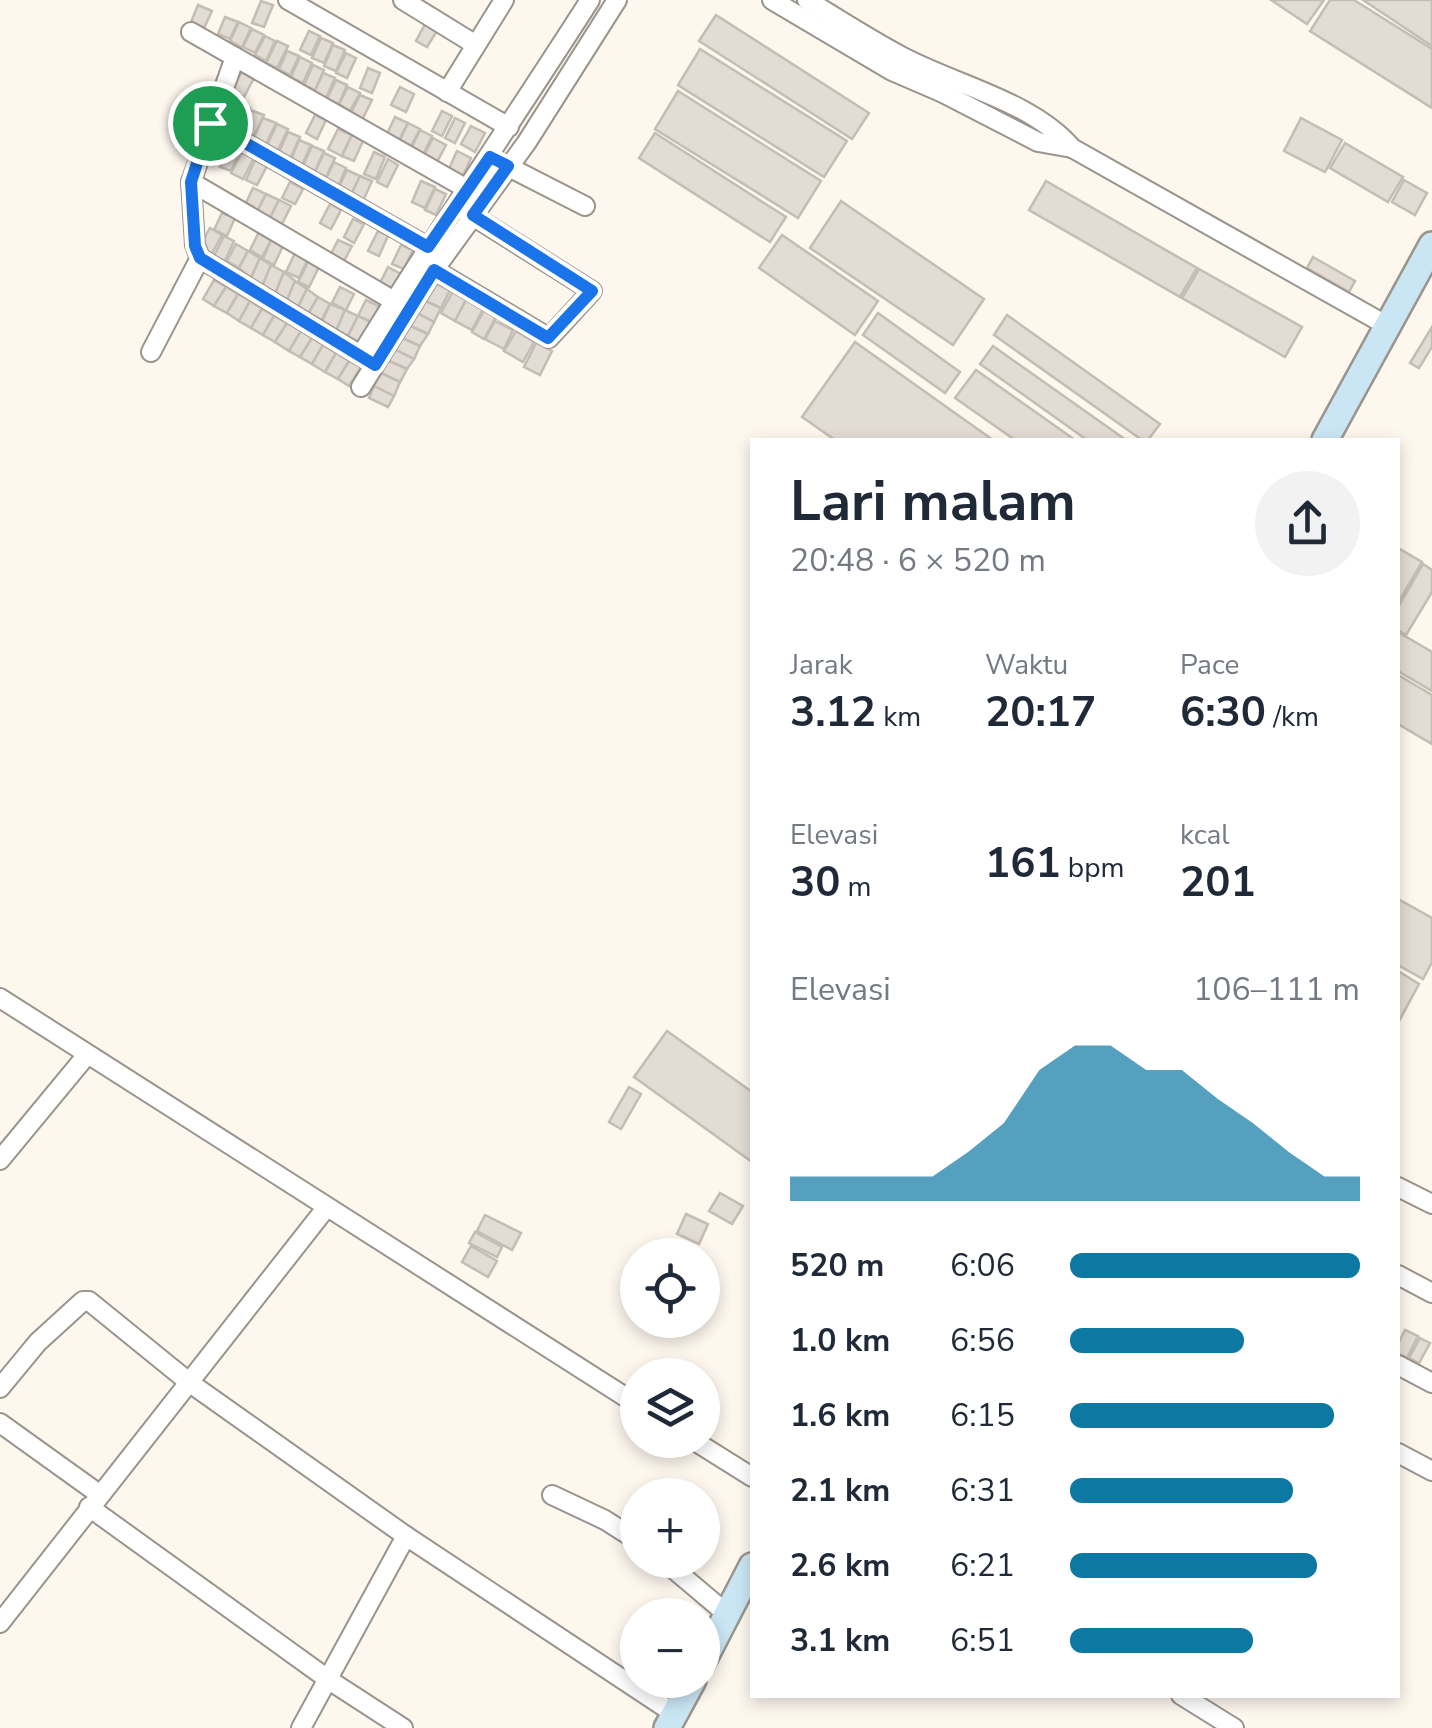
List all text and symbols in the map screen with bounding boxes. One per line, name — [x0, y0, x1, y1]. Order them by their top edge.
pin — [168, 81, 253, 166]
icon: arrive — [183, 96, 238, 151]
text: Lari malam — [790, 464, 1076, 539]
button: share — [1255, 471, 1360, 576]
text: 20:48 · 6 × 520 m — [790, 539, 1046, 582]
text: Jarak — [790, 646, 853, 684]
text: Waktu — [985, 646, 1068, 684]
text: Pace — [1180, 646, 1239, 684]
text: 3.12 — [790, 684, 876, 741]
text: 20:17 — [985, 684, 1096, 741]
text: 6:30 — [1180, 684, 1266, 741]
text: km — [876, 698, 921, 736]
text: /km — [1266, 698, 1319, 736]
text: Elevasi — [790, 816, 878, 854]
text: kcal — [1180, 816, 1230, 854]
text: 161 — [985, 835, 1061, 892]
text: bpm — [1061, 849, 1124, 887]
text: 30 — [790, 854, 840, 911]
text: 201 — [1180, 854, 1256, 911]
text: m — [840, 868, 872, 906]
text: Elevasi — [790, 968, 891, 1011]
text: 106–111 m — [1193, 968, 1360, 1011]
map controls — [620, 1238, 720, 1698]
button: locate — [620, 1238, 720, 1338]
text: 520 m — [790, 1244, 884, 1287]
text: 6:06 — [950, 1244, 1015, 1287]
text: 1.0 km — [790, 1319, 890, 1362]
text: 6:56 — [950, 1319, 1015, 1362]
button: layers — [620, 1358, 720, 1458]
text: 1.6 km — [790, 1394, 890, 1437]
text: 6:15 — [950, 1394, 1015, 1437]
text: 2.1 km — [790, 1469, 890, 1512]
text: 6:31 — [950, 1469, 1015, 1512]
button: + — [620, 1478, 720, 1578]
text: 2.6 km — [790, 1544, 890, 1587]
text: 6:21 — [950, 1544, 1015, 1587]
button: − — [620, 1598, 720, 1698]
text: 3.1 km — [790, 1619, 890, 1662]
text: 6:51 — [950, 1619, 1015, 1662]

